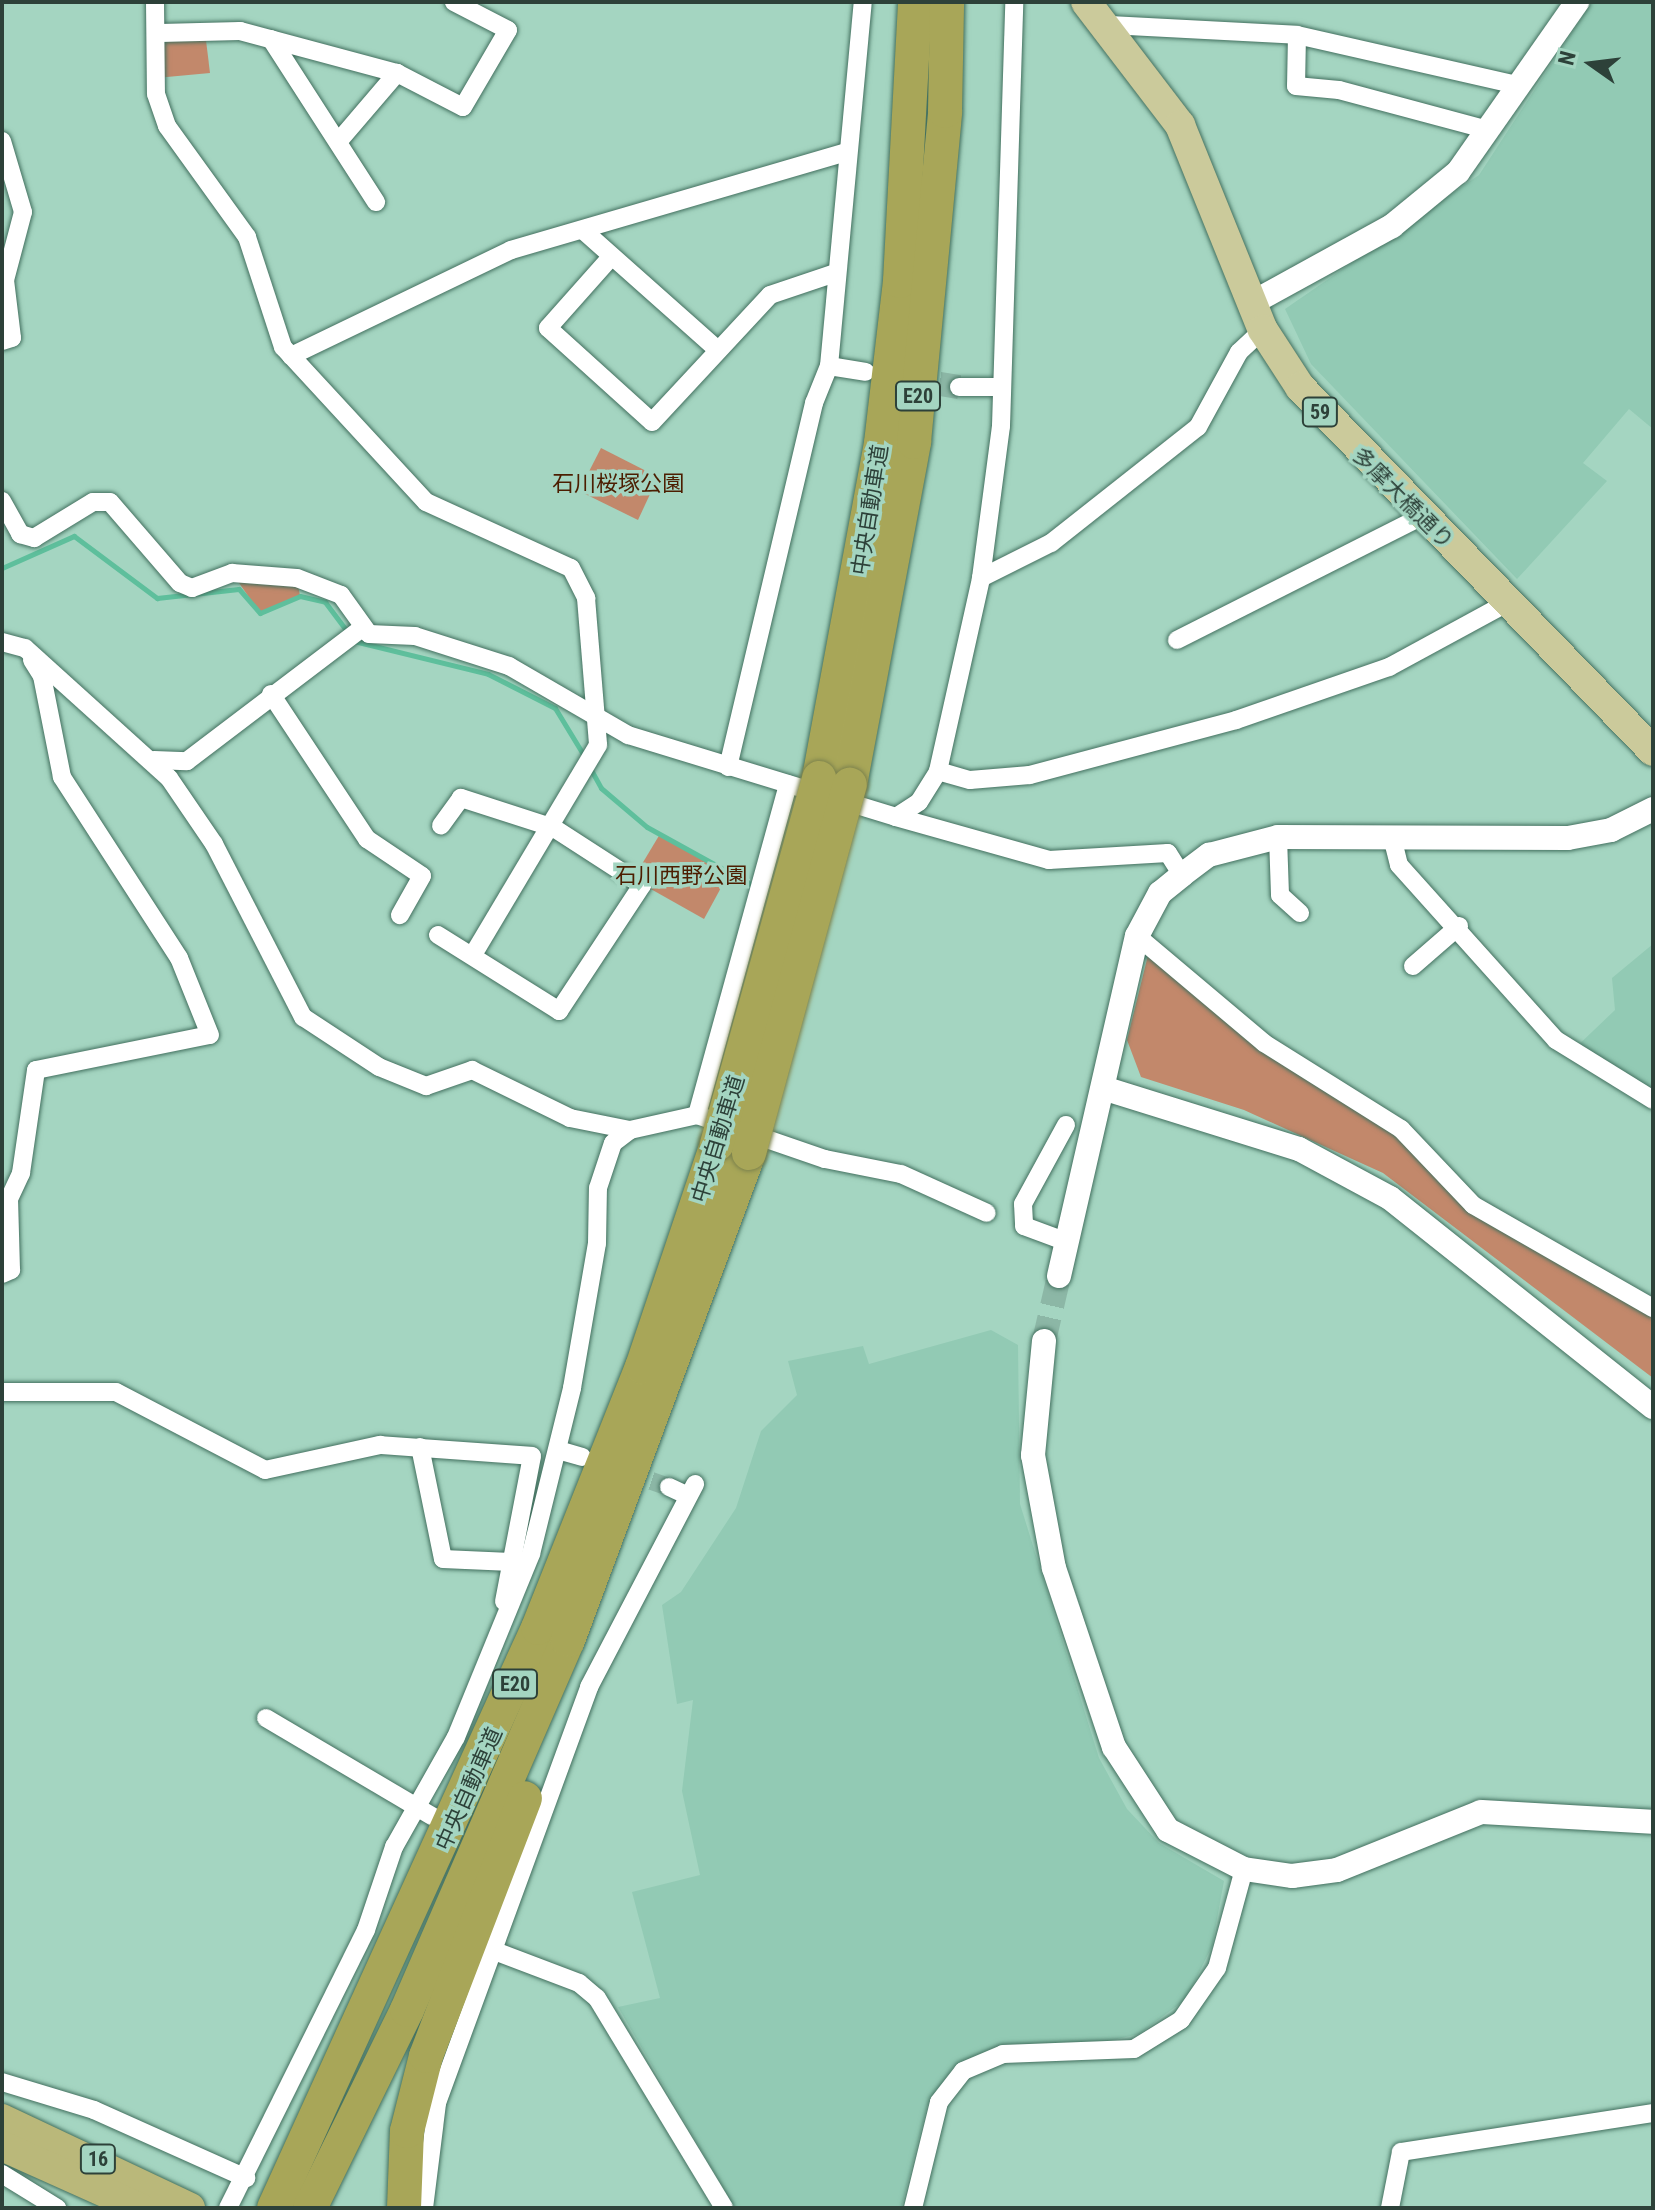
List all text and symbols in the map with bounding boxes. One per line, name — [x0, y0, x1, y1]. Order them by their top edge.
north arrow — [1551, 24, 1631, 104]
text: N — [1553, 49, 1581, 68]
road number: E20 — [894, 380, 942, 412]
road number: 59 — [1300, 396, 1340, 428]
street label: 多摩大橋通り — [1347, 442, 1459, 554]
street label: 中央自動車道 — [847, 443, 893, 577]
park label: 石川桜塚公園 — [552, 471, 684, 497]
park label: 石川西野公園 — [615, 863, 747, 889]
street label: 中央自動車道 — [686, 1072, 750, 1206]
road number: E20 — [491, 1668, 539, 1700]
street label: 中央自動車道 — [430, 1723, 508, 1855]
road number: 16 — [78, 2143, 118, 2175]

